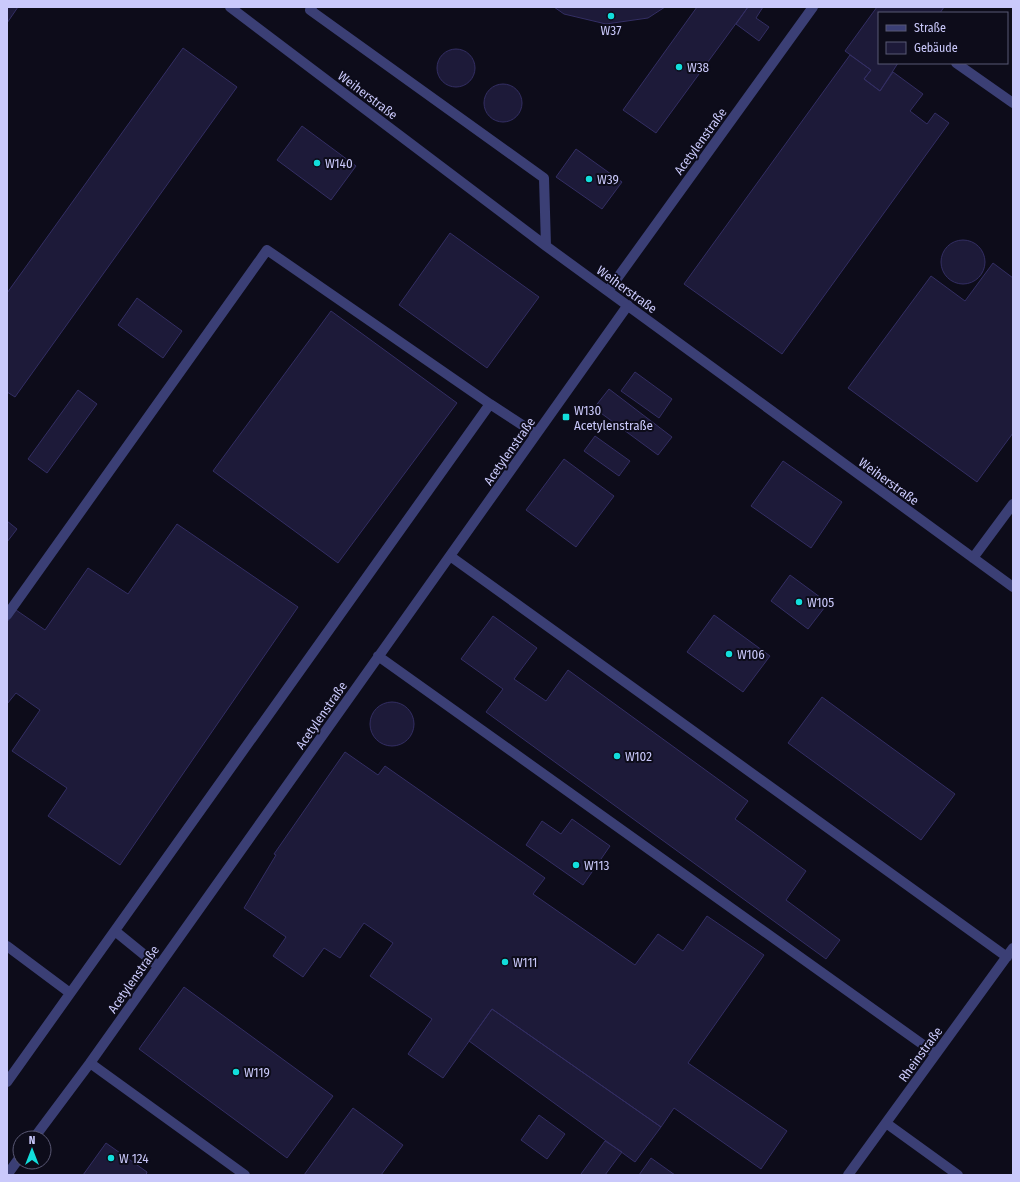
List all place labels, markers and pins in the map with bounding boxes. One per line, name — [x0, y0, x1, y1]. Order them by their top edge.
marker: W37 — [606, 11, 616, 21]
place label: W37 — [601, 23, 621, 38]
place label: W38 — [687, 60, 709, 75]
marker: W38 — [674, 62, 684, 72]
place label: W140 — [325, 156, 353, 171]
marker: W140 — [312, 158, 322, 168]
place label: W39 — [597, 172, 619, 187]
marker: W39 — [584, 174, 594, 184]
place label: W130 Acetylenstraße — [574, 403, 653, 433]
marker: W130 Acetylenstraße — [561, 412, 571, 422]
place label: W105 — [807, 595, 834, 610]
marker: W105 — [794, 597, 804, 607]
place label: W106 — [737, 647, 765, 662]
marker: W106 — [724, 649, 734, 659]
place label: W102 — [625, 749, 652, 764]
marker: W102 — [612, 751, 622, 761]
place label: W113 — [584, 858, 609, 873]
marker: W113 — [571, 860, 581, 870]
place label: W111 — [513, 955, 537, 970]
marker: W111 — [500, 957, 510, 967]
place label: W119 — [244, 1065, 270, 1080]
marker: W119 — [231, 1067, 241, 1077]
place label: W 124 — [119, 1151, 149, 1166]
marker: W 124 — [106, 1153, 116, 1163]

